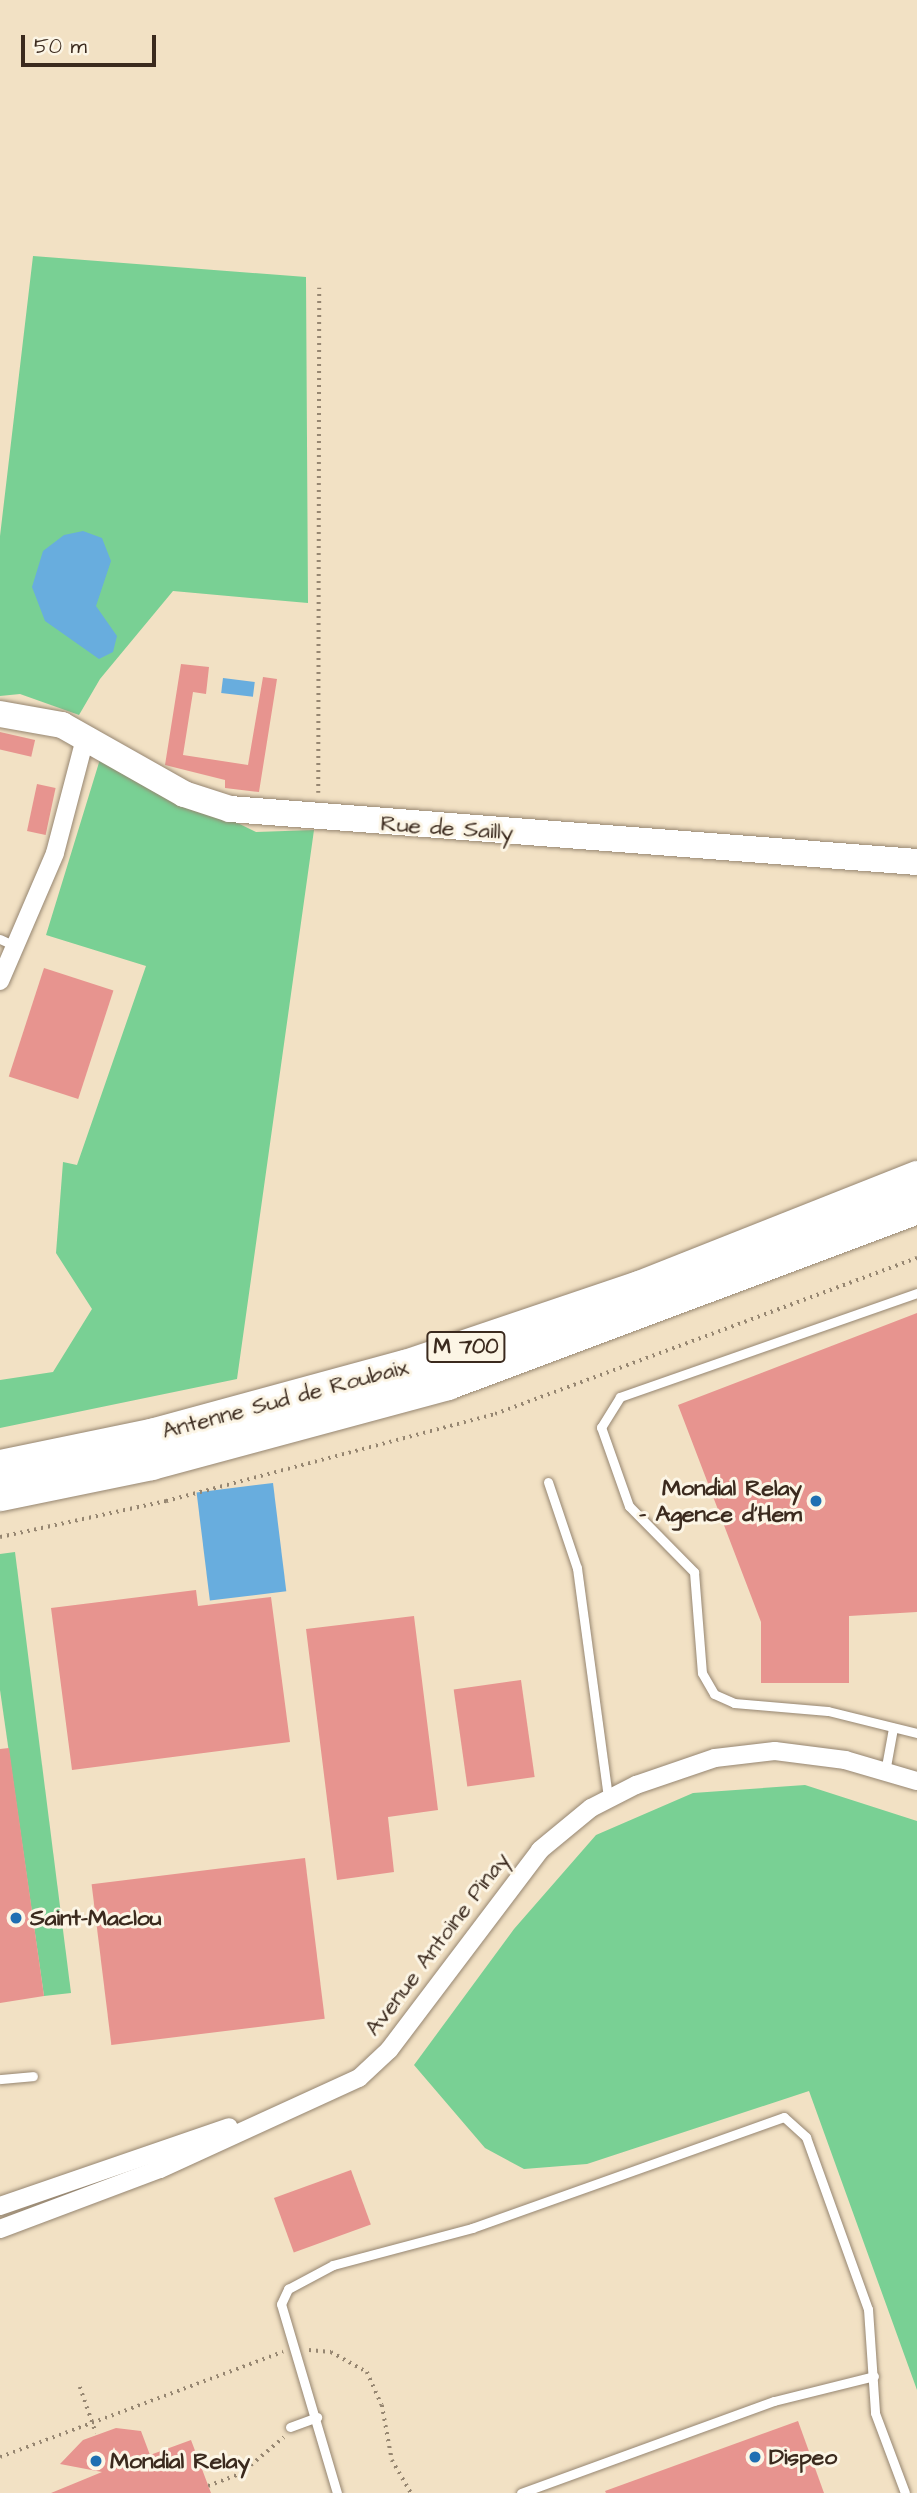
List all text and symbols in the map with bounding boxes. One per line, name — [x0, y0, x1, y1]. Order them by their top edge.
scale bar — [24, 21, 159, 65]
text: 50 m — [34, 32, 87, 61]
street label: Rue de Sailly — [380, 810, 514, 846]
road number: M 700 — [426, 1330, 506, 1364]
street label: Antenne Sud de Roubaix — [159, 1353, 411, 1445]
place label: Mondial Relay - Agence d'Hem — [639, 1474, 802, 1528]
marker: Mondial Relay - Agence d'Hem — [808, 1493, 824, 1509]
street label: Avenue Antoine Pinay — [359, 1847, 515, 2041]
place label: Saint-Maclou — [30, 1904, 161, 1932]
marker: Saint-Maclou — [8, 1910, 24, 1926]
place label: Dispeo — [769, 2443, 837, 2471]
place label: Mondial Relay — [110, 2447, 250, 2475]
marker: Dispeo — [747, 2449, 763, 2465]
marker: Mondial Relay — [88, 2453, 104, 2469]

